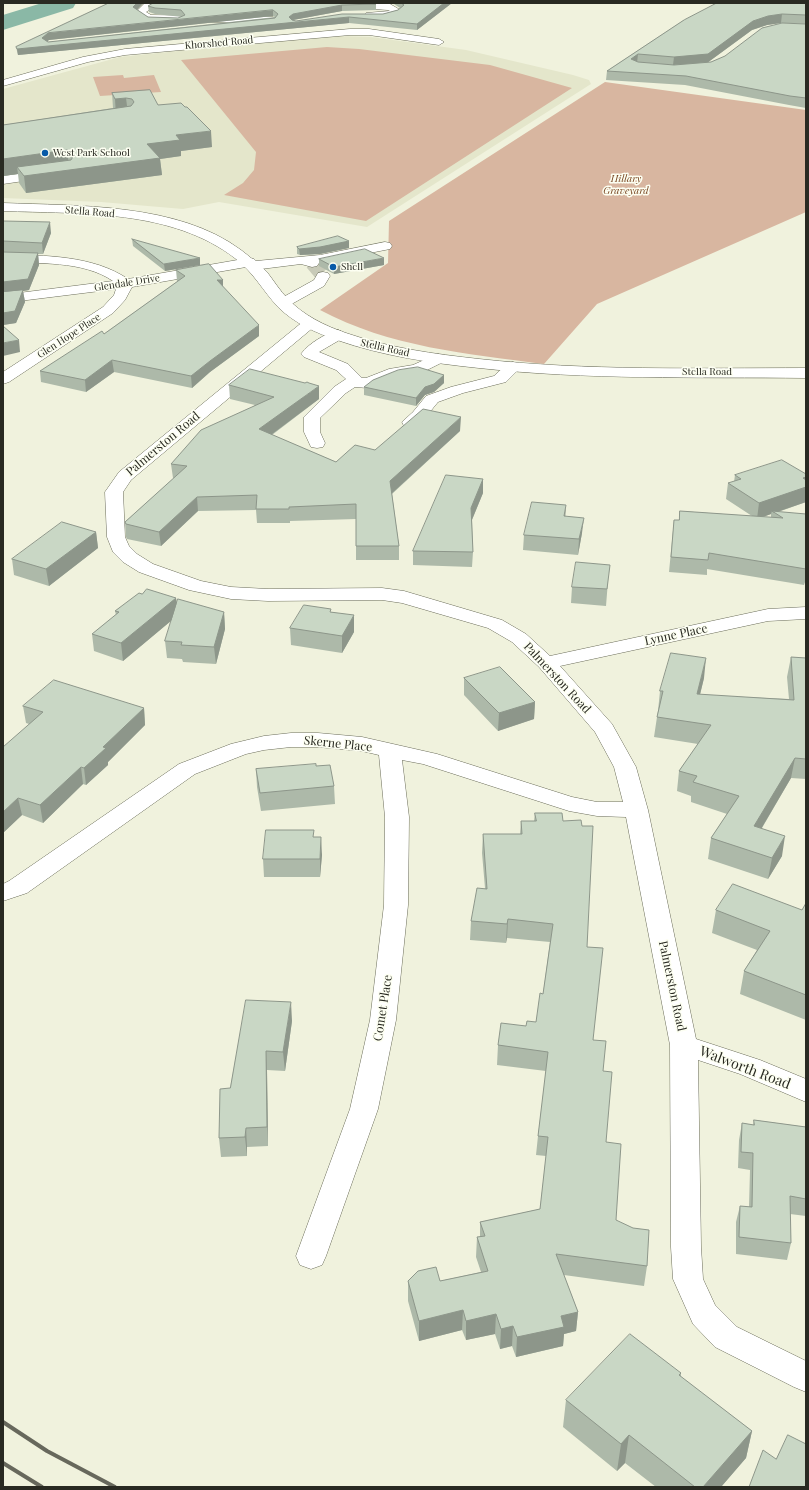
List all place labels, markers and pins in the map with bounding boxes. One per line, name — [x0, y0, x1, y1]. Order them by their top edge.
place label: West Park School — [53, 147, 130, 159]
marker: West Park School — [40, 148, 50, 158]
place label: Shell — [341, 261, 363, 273]
marker: Shell — [328, 262, 338, 272]

